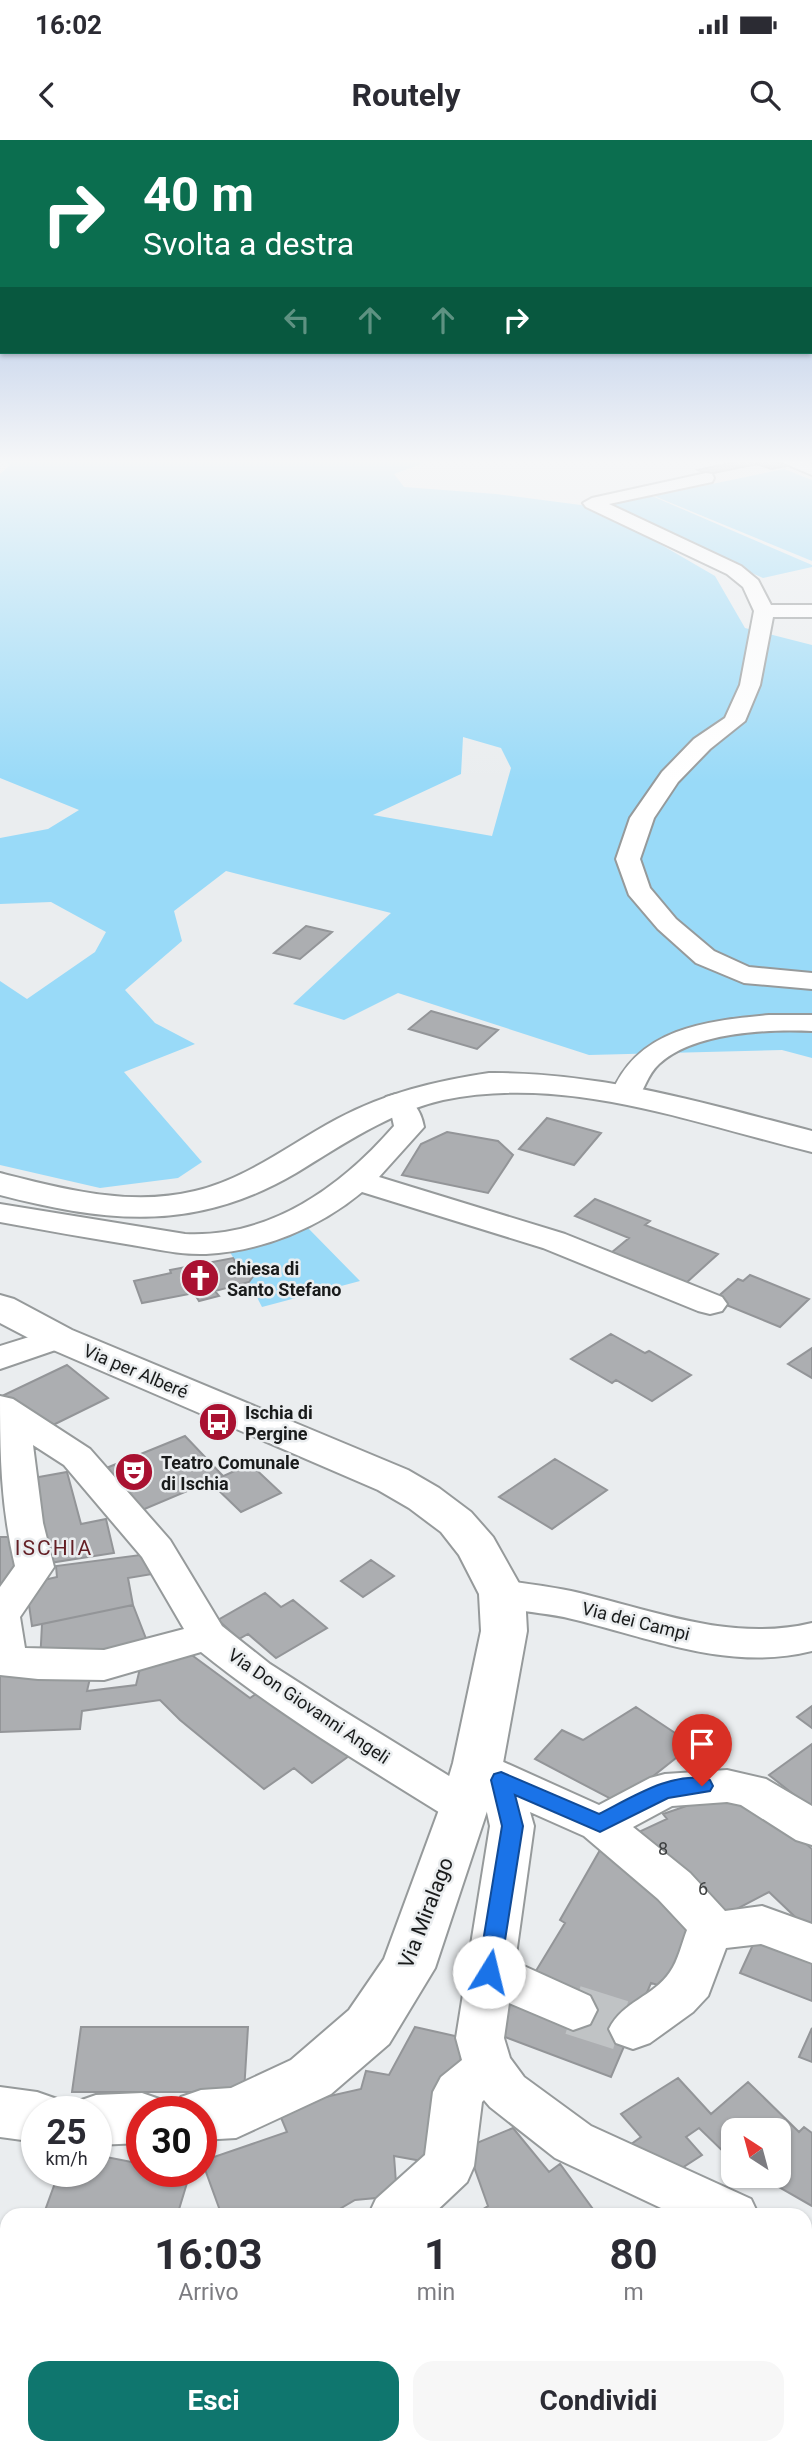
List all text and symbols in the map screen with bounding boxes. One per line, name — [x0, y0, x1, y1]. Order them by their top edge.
text: 16:02 — [35, 10, 102, 40]
icon: back — [28, 76, 66, 114]
text: Routely — [351, 76, 461, 114]
icon: search — [746, 76, 784, 114]
text: 40 m — [143, 166, 254, 223]
icon: right — [28, 168, 119, 259]
text: Svolta a destra — [143, 225, 354, 263]
icon: left — [278, 301, 316, 339]
icon: ahead — [351, 301, 389, 339]
icon: ahead — [424, 301, 462, 339]
icon: right — [497, 301, 535, 339]
church icon: chiesa di Santo Stefano — [179, 1257, 221, 1299]
place label: chiesa di Santo Stefano — [227, 1258, 342, 1300]
street label: Via per Alberé — [81, 1340, 191, 1402]
bus stop icon: Ischia di Pergine — [197, 1401, 239, 1443]
place label: Ischia di Pergine — [245, 1402, 313, 1444]
theatre icon: Teatro Comunale di Ischia — [113, 1451, 155, 1493]
place label: Teatro Comunale di Ischia — [161, 1452, 300, 1494]
district label: ISCHIA — [15, 1536, 93, 1560]
street label: Via dei Campi — [580, 1597, 692, 1645]
street label: Via Don Giovanni Angeli — [224, 1644, 394, 1768]
pin — [672, 1714, 732, 1786]
icon: arrive — [683, 1725, 721, 1763]
house number: 8 — [658, 1838, 668, 1859]
street label: Via Miralago — [394, 1854, 458, 1972]
house number: 6 — [698, 1878, 708, 1899]
position arrow — [452, 1935, 526, 2009]
speed limit sign: 30 — [126, 2096, 217, 2187]
text: 25 — [46, 2112, 87, 2153]
north arrow — [721, 2118, 791, 2188]
map controls — [721, 2118, 791, 2188]
text: km/h — [45, 2148, 88, 2169]
text: 16:03 — [154, 2230, 263, 2279]
text: 1 — [424, 2230, 448, 2279]
text: 80 — [610, 2230, 658, 2279]
text: Arrivo — [178, 2279, 239, 2306]
text: min — [417, 2279, 455, 2306]
text: m — [624, 2279, 644, 2306]
button: Esci — [28, 2361, 399, 2441]
button: Condividi — [413, 2361, 784, 2441]

